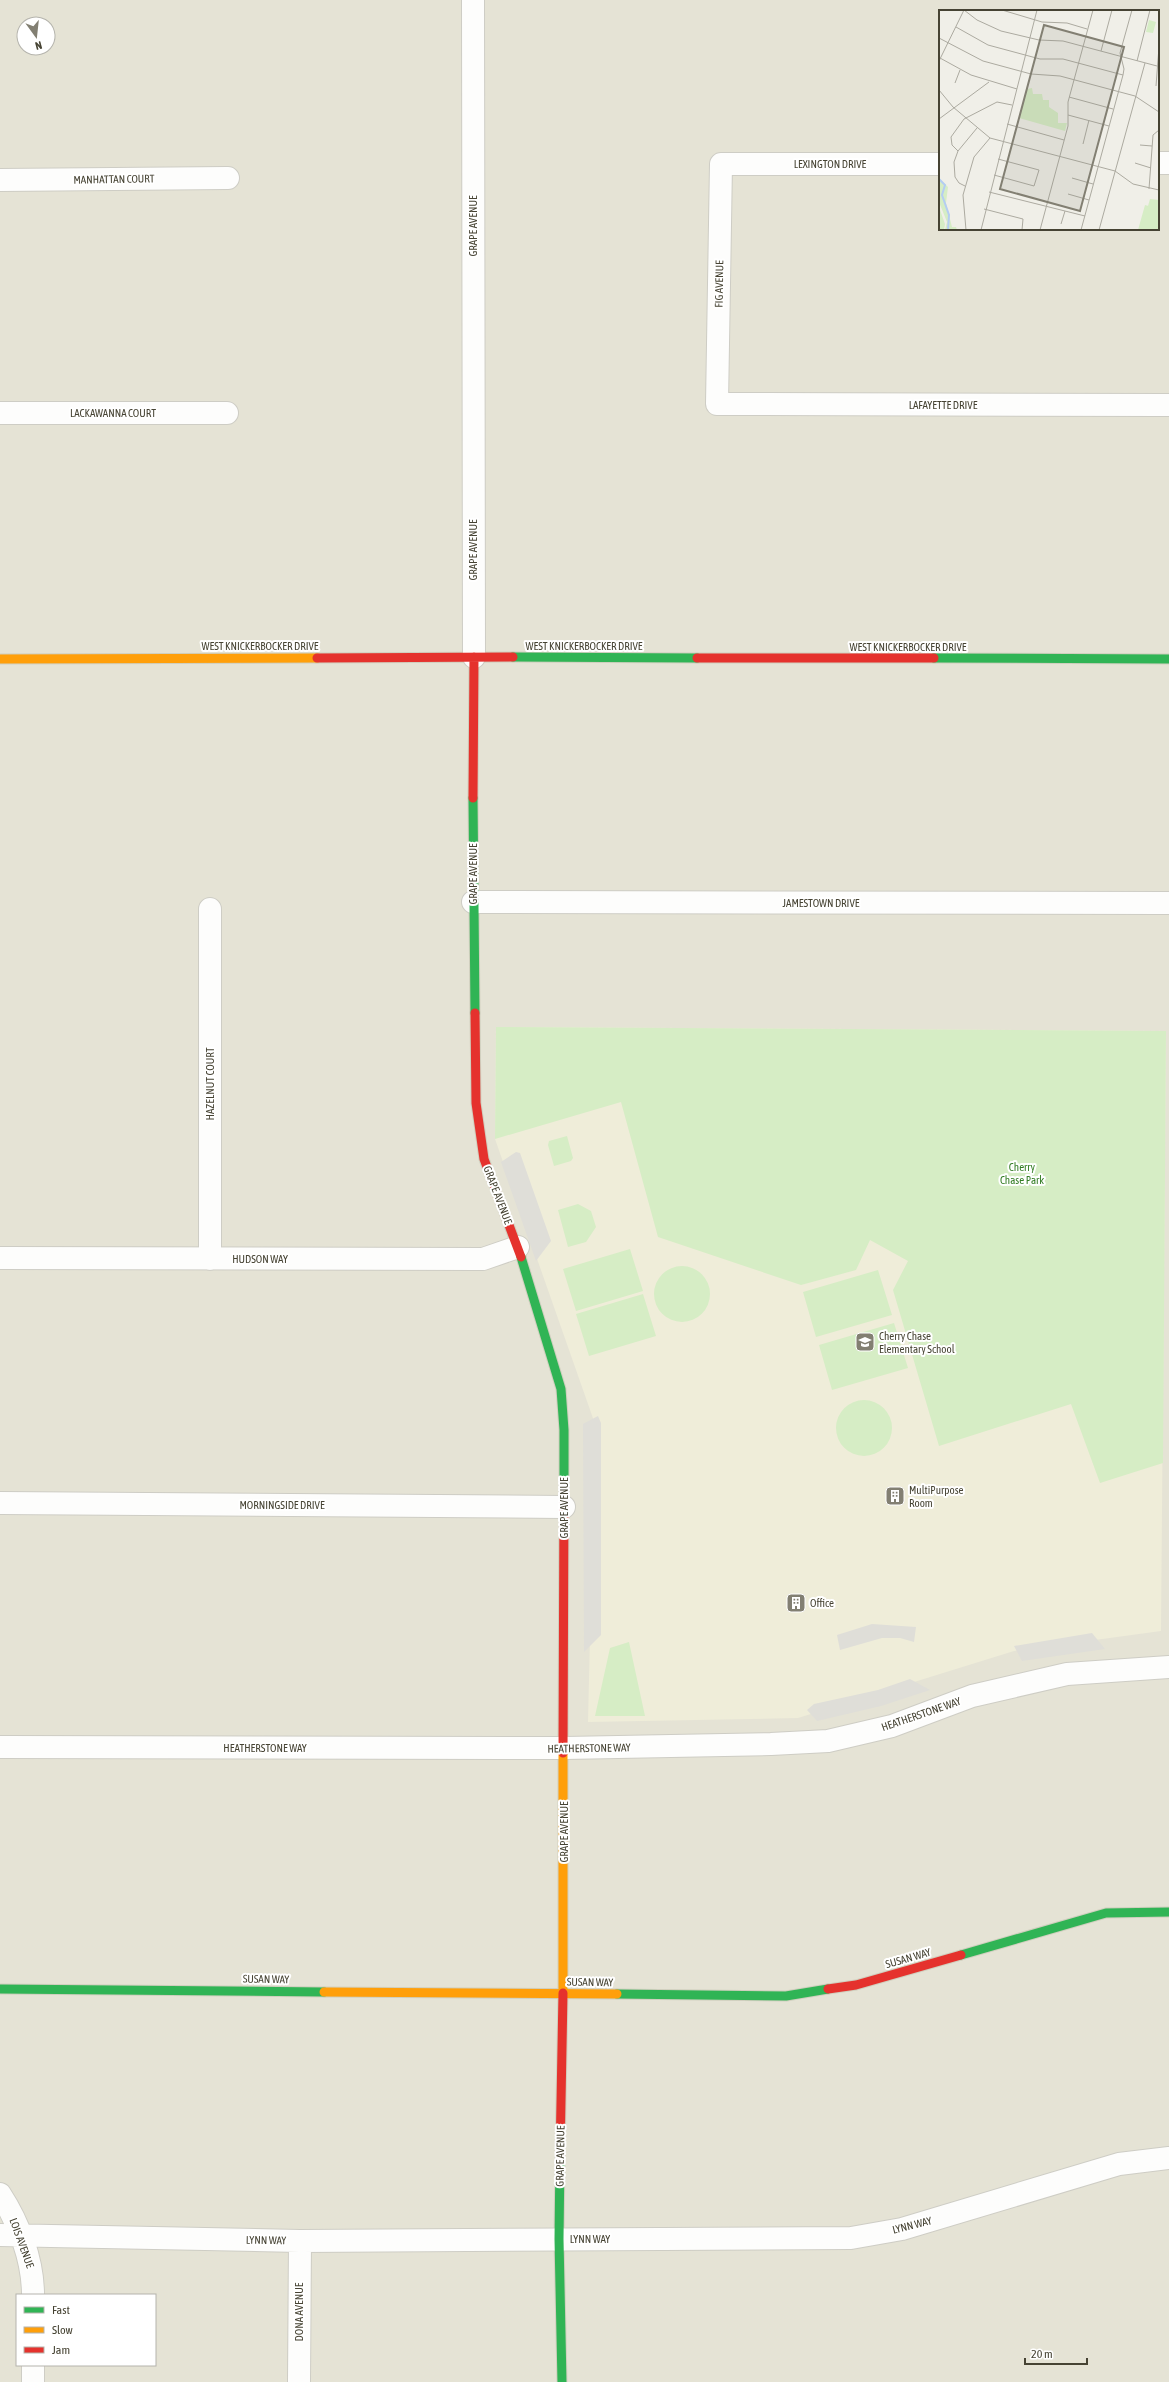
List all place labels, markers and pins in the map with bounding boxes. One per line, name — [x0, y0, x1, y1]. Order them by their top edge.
place label: Cherry Chase Elementary School — [879, 1330, 955, 1355]
school or university icon: Cherry Chase Elementary School — [854, 1331, 876, 1353]
place label: MultiPurpose Room — [909, 1484, 964, 1509]
building icon: MultiPurpose Room — [884, 1485, 906, 1507]
building icon: Office — [785, 1592, 807, 1614]
place label: Office — [810, 1597, 834, 1609]

